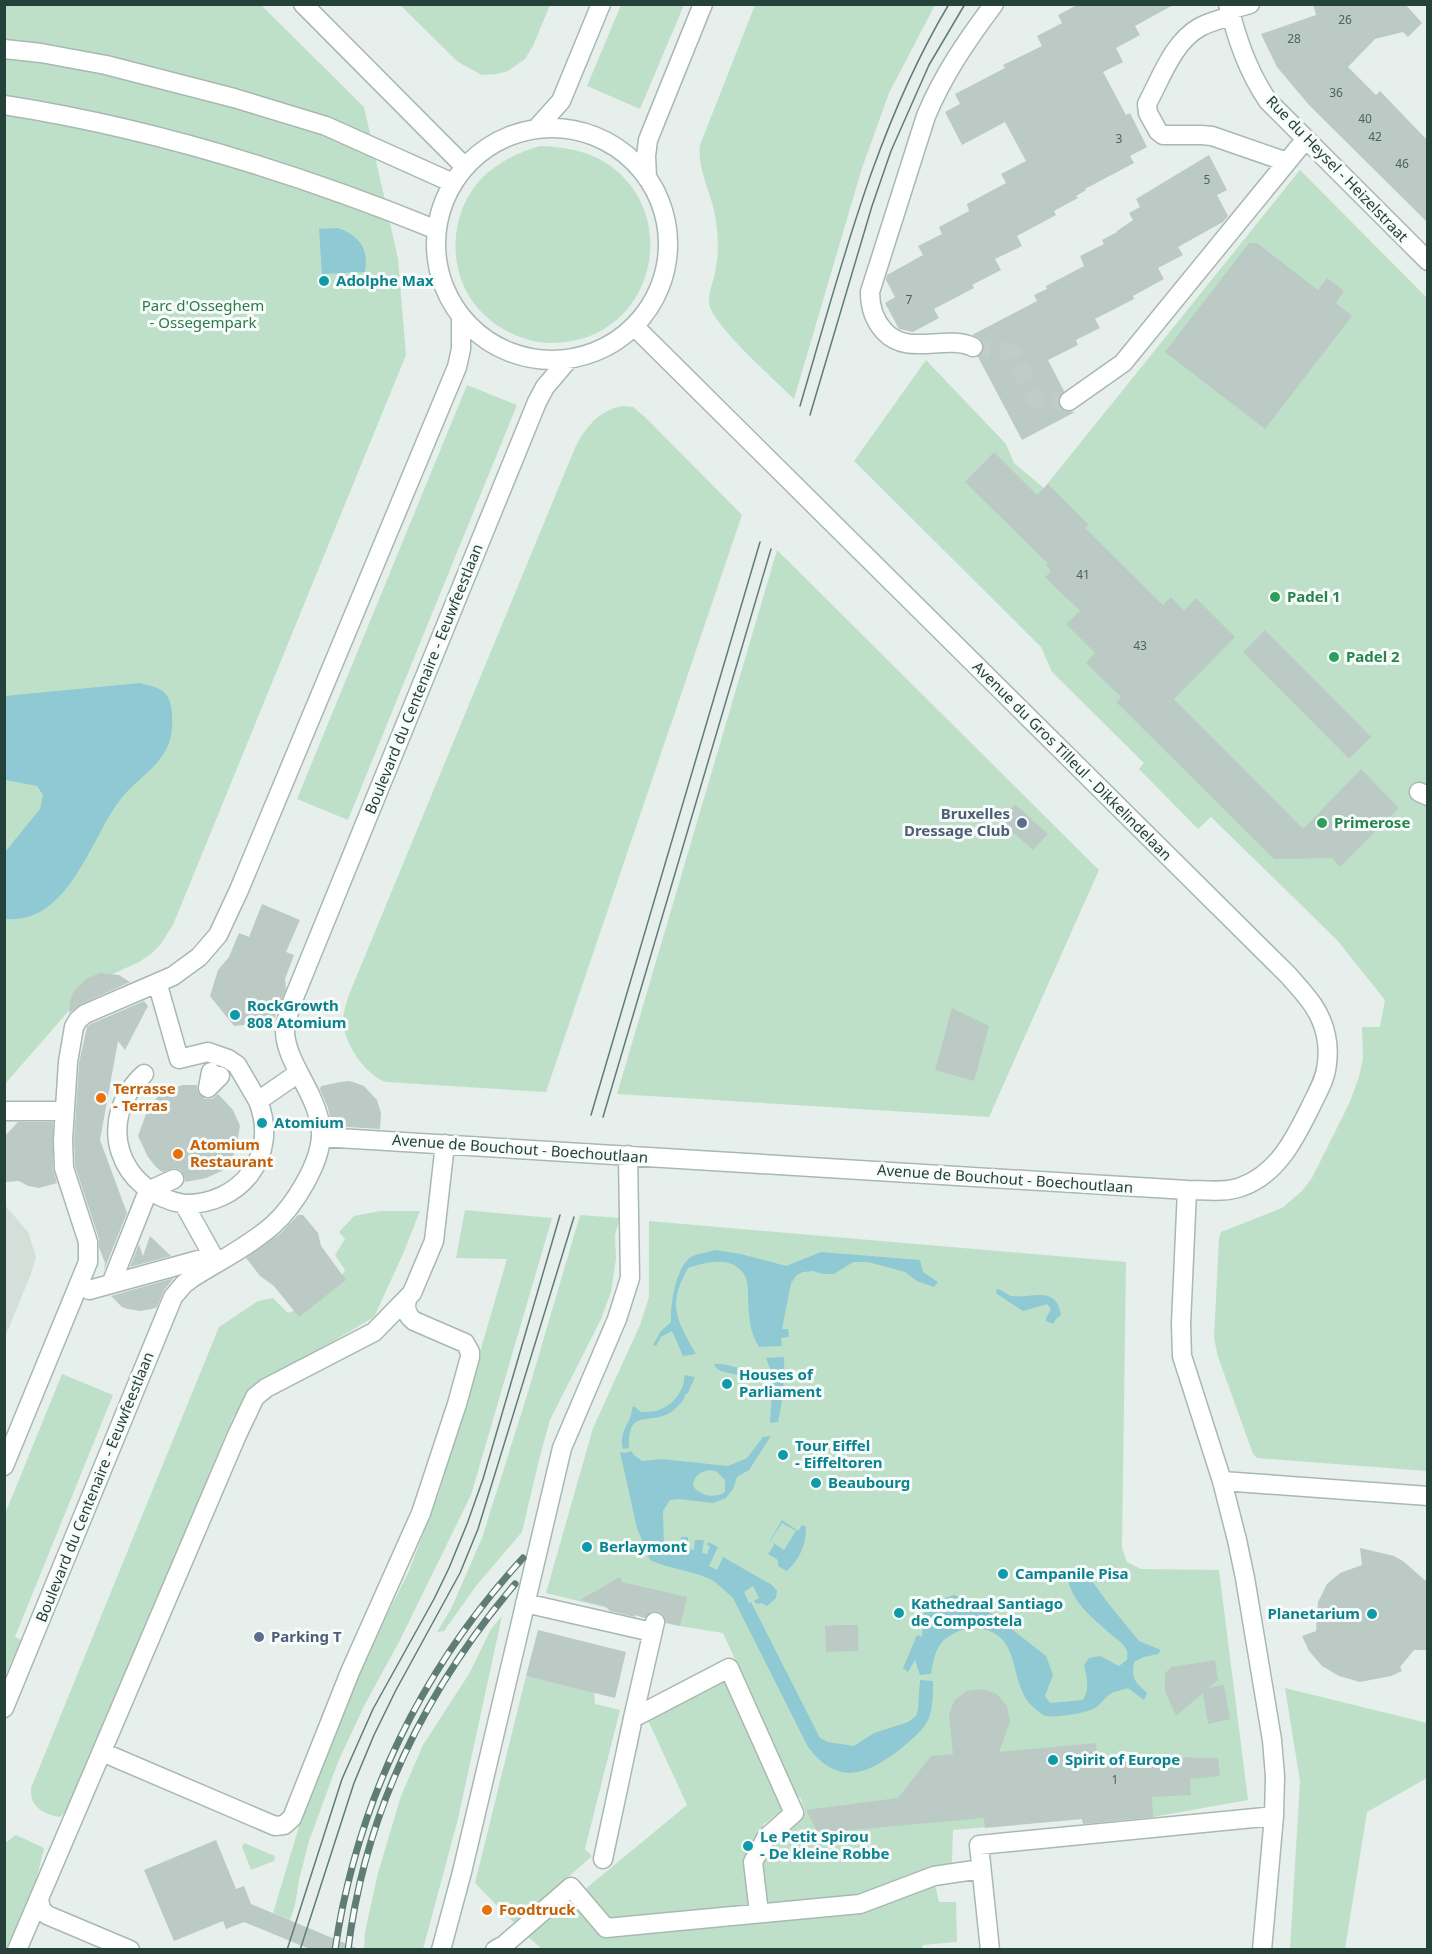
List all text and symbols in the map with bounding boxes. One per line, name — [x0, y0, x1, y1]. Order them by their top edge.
house number: 26 — [1338, 11, 1352, 28]
house number: 28 — [1287, 30, 1301, 47]
house number: 36 — [1329, 84, 1343, 101]
street label: Rue du Heysel - Heizelstraat — [1262, 91, 1413, 246]
house number: 40 — [1358, 110, 1372, 127]
house number: 42 — [1368, 128, 1382, 145]
house number: 3 — [1116, 130, 1123, 147]
house number: 46 — [1395, 155, 1409, 172]
house number: 5 — [1204, 171, 1211, 188]
place label: Adolphe Max — [336, 270, 434, 290]
marker: Adolphe Max — [317, 274, 331, 288]
house number: 7 — [906, 291, 913, 308]
park label: Parc d'Osseghem - Ossegempark — [142, 295, 264, 332]
street label: Boulevard du Centenaire - Eeuwfeestlaan — [360, 541, 487, 817]
house number: 41 — [1076, 566, 1090, 583]
place label: Padel 1 — [1287, 586, 1341, 606]
marker: Padel 1 — [1268, 590, 1282, 604]
house number: 43 — [1133, 637, 1147, 654]
place label: Padel 2 — [1346, 646, 1400, 666]
marker: Padel 2 — [1327, 650, 1341, 664]
street label: Avenue du Gros Tilleul - Dikkelindelaan — [969, 656, 1177, 864]
place label: Bruxelles Dressage Club — [904, 803, 1010, 840]
place label: Primerose — [1334, 812, 1410, 832]
marker: Bruxelles Dressage Club — [1015, 816, 1029, 830]
marker: Primerose — [1315, 816, 1329, 830]
place label: RockGrowth 808 Atomium — [247, 995, 346, 1032]
marker: RockGrowth 808 Atomium — [228, 1008, 242, 1022]
place label: Terrasse - Terras — [113, 1078, 176, 1115]
marker: Terrasse - Terras — [94, 1091, 108, 1105]
place label: Atomium — [274, 1112, 344, 1132]
marker: Atomium — [255, 1116, 269, 1130]
street label: Avenue de Bouchout - Boechoutlaan — [391, 1129, 649, 1167]
place label: Atomium Restaurant — [190, 1134, 274, 1171]
marker: Atomium Restaurant — [171, 1147, 185, 1161]
street label: Avenue de Bouchout - Boechoutlaan — [876, 1159, 1134, 1197]
street label: Boulevard du Centenaire - Eeuwfeestlaan — [31, 1349, 158, 1625]
place label: Houses of Parliament — [739, 1364, 822, 1401]
marker: Houses of Parliament — [720, 1377, 734, 1391]
place label: Tour Eiffel - Eiffeltoren — [795, 1435, 883, 1472]
marker: Tour Eiffel - Eiffeltoren — [776, 1448, 790, 1462]
place label: Beaubourg — [828, 1472, 910, 1492]
marker: Beaubourg — [809, 1476, 823, 1490]
place label: Berlaymont — [599, 1536, 687, 1556]
marker: Berlaymont — [580, 1540, 594, 1554]
place label: Campanile Pisa — [1015, 1563, 1129, 1583]
marker: Campanile Pisa — [996, 1567, 1010, 1581]
place label: Kathedraal Santiago de Compostela — [911, 1593, 1063, 1630]
place label: Planetarium — [1267, 1603, 1360, 1623]
marker: Kathedraal Santiago de Compostela — [892, 1606, 906, 1620]
marker: Planetarium — [1365, 1607, 1379, 1621]
place label: Parking T — [271, 1626, 342, 1646]
marker: Parking T — [252, 1630, 266, 1644]
place label: Spirit of Europe — [1065, 1749, 1180, 1769]
marker: Spirit of Europe — [1046, 1753, 1060, 1767]
house number: 1 — [1112, 1771, 1118, 1788]
place label: Le Petit Spirou - De kleine Robbe — [760, 1826, 890, 1863]
marker: Le Petit Spirou - De kleine Robbe — [741, 1839, 755, 1853]
place label: Foodtruck — [499, 1899, 576, 1919]
marker: Foodtruck — [480, 1903, 494, 1917]

